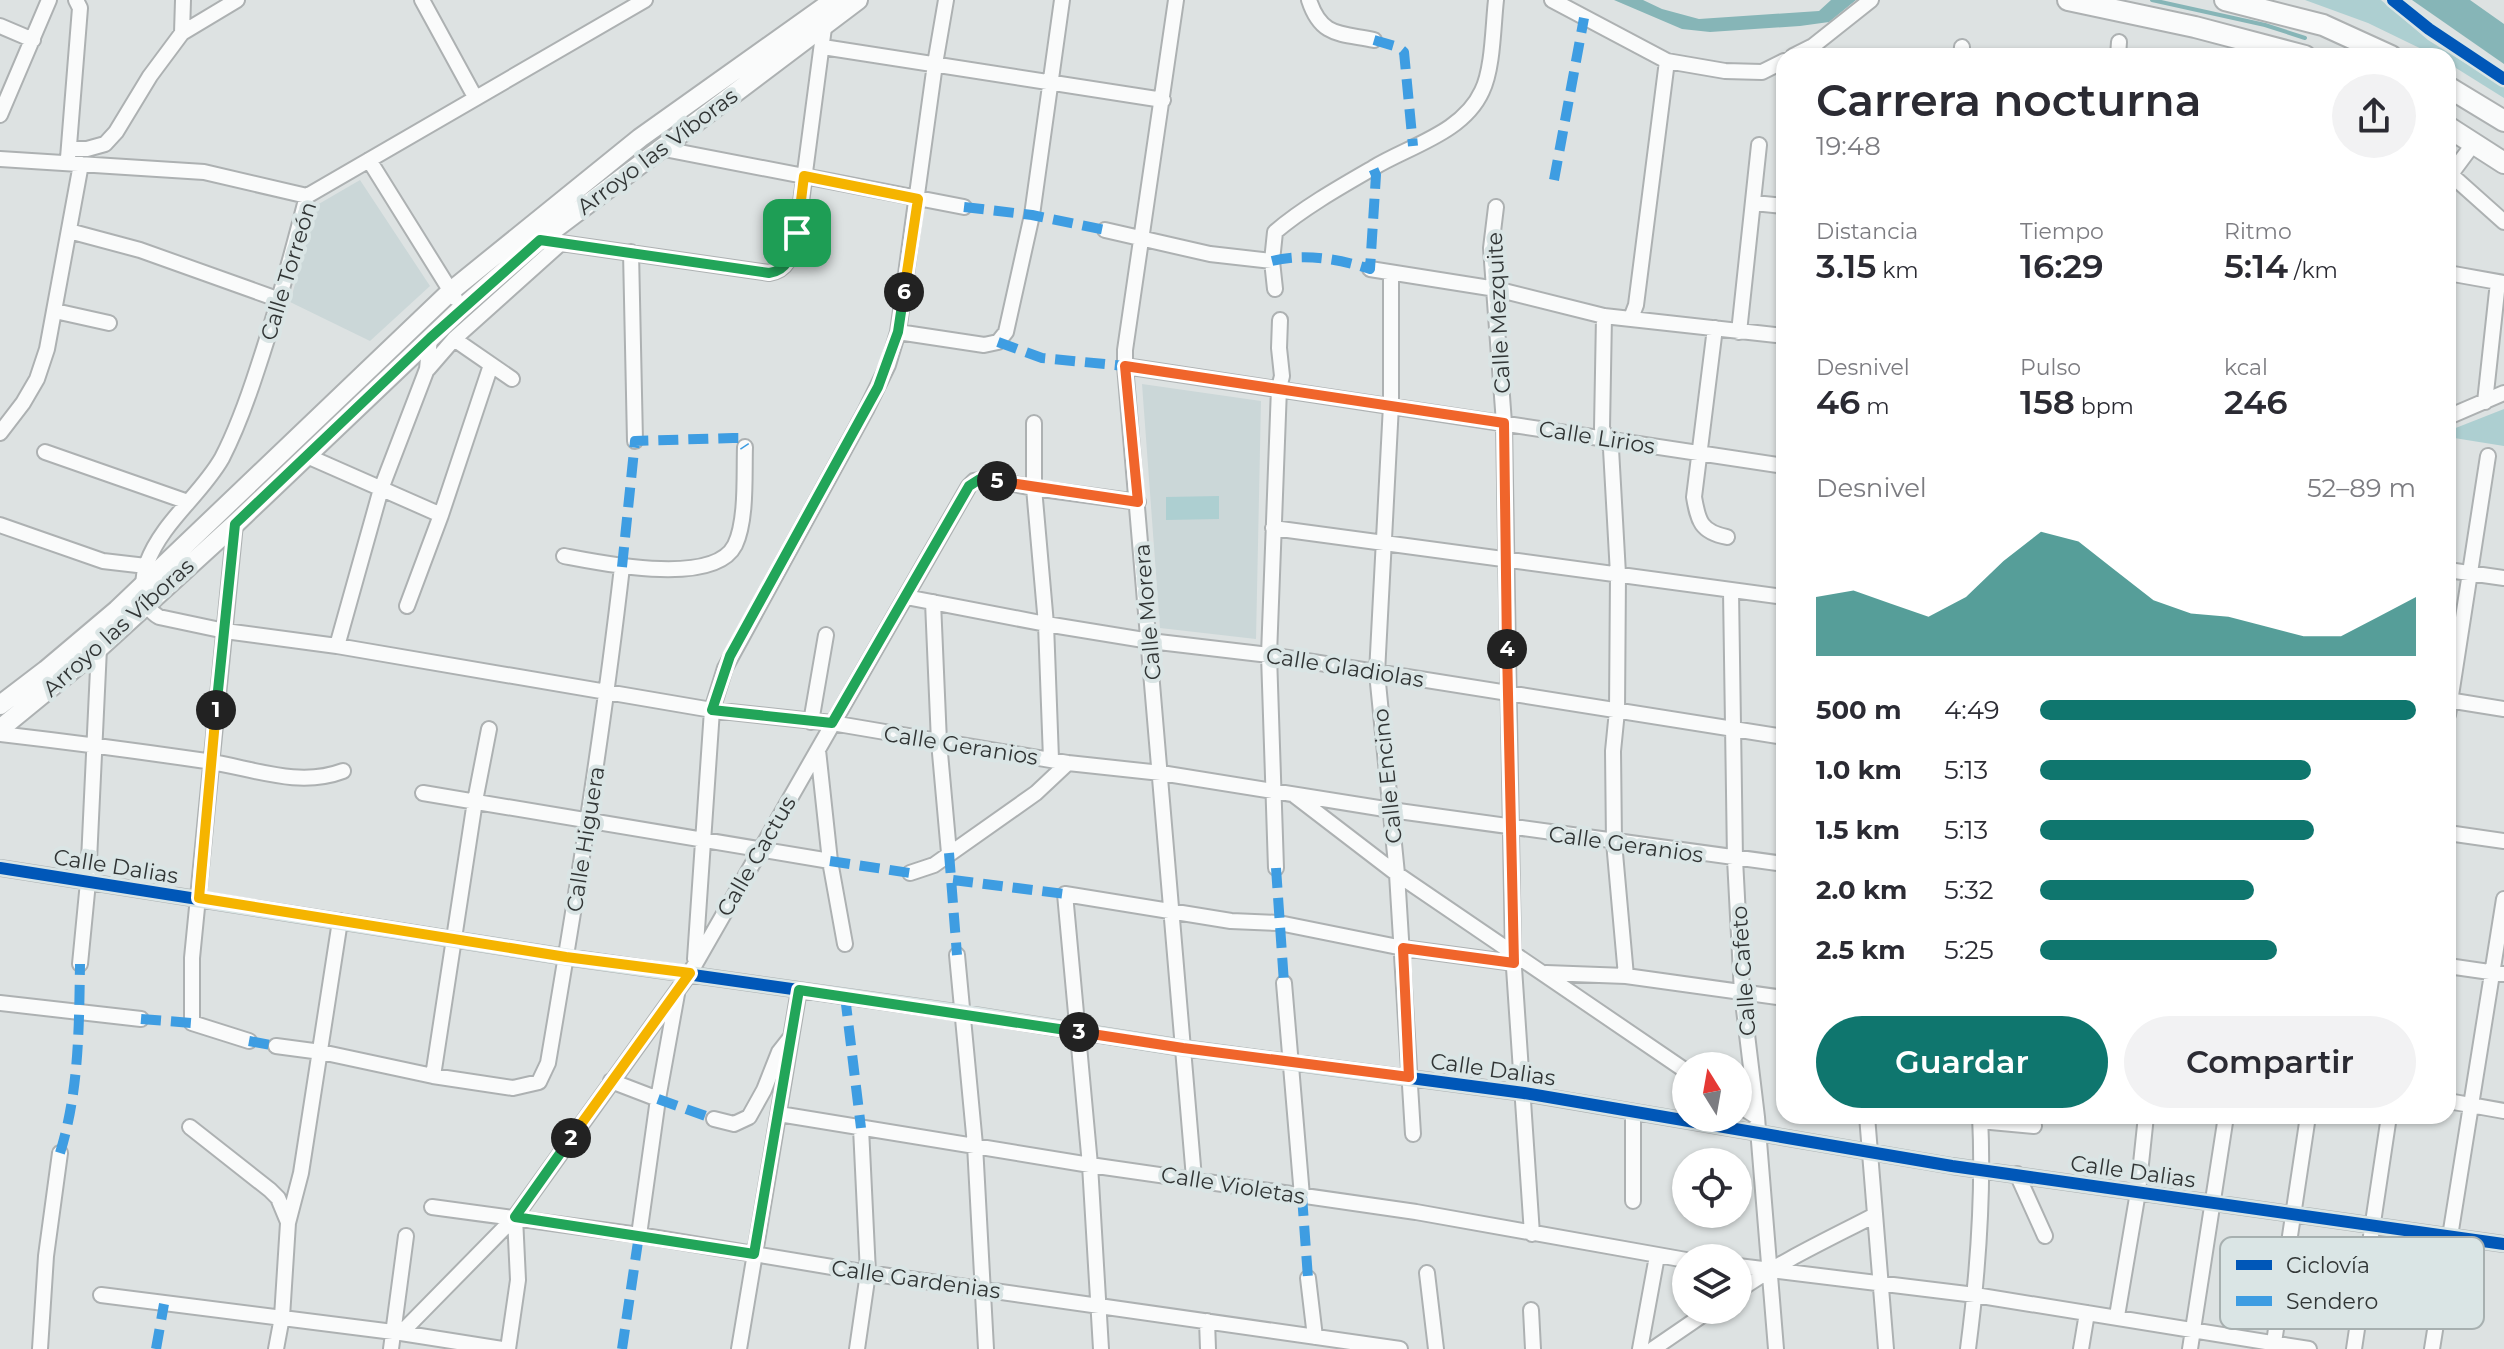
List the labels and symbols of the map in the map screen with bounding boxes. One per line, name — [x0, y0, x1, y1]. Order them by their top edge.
street label: Arroyo las Víboras — [572, 82, 743, 221]
street label: Calle Torreón — [255, 199, 322, 344]
pin — [763, 199, 831, 267]
street label: Calle Mezquite — [1481, 231, 1516, 394]
pin: 6 — [884, 272, 924, 312]
street label: Calle Lirios — [1537, 415, 1657, 460]
pin: 5 — [977, 461, 1017, 501]
street label: Calle Morera — [1128, 543, 1167, 681]
street label: Arroyo las Víboras — [37, 552, 200, 702]
pin: 4 — [1487, 629, 1527, 669]
street label: Calle Gladiolas — [1264, 642, 1426, 693]
pin: 1 — [196, 690, 236, 730]
street label: Calle Encino — [1367, 707, 1408, 845]
street label: Calle Geranios — [882, 720, 1040, 771]
street label: Calle Higuera — [561, 764, 610, 914]
street label: Calle Cactus — [711, 791, 802, 921]
street label: Calle Geranios — [1547, 820, 1705, 869]
street label: Calle Dalias — [52, 843, 181, 890]
street label: Calle Cafeto — [1725, 905, 1762, 1037]
pin: 3 — [1059, 1012, 1099, 1052]
street label: Calle Dalias — [1429, 1047, 1557, 1092]
north arrow — [1672, 1052, 1752, 1132]
pin: 2 — [551, 1118, 591, 1158]
street label: Calle Dalias — [2069, 1149, 2197, 1194]
street label: Calle Violetas — [1159, 1161, 1307, 1210]
legend — [2220, 1237, 2484, 1329]
text: Ciclovía — [2286, 1252, 2370, 1279]
street label: Calle Gardenias — [830, 1254, 1003, 1305]
text: Sendero — [2286, 1288, 2378, 1315]

